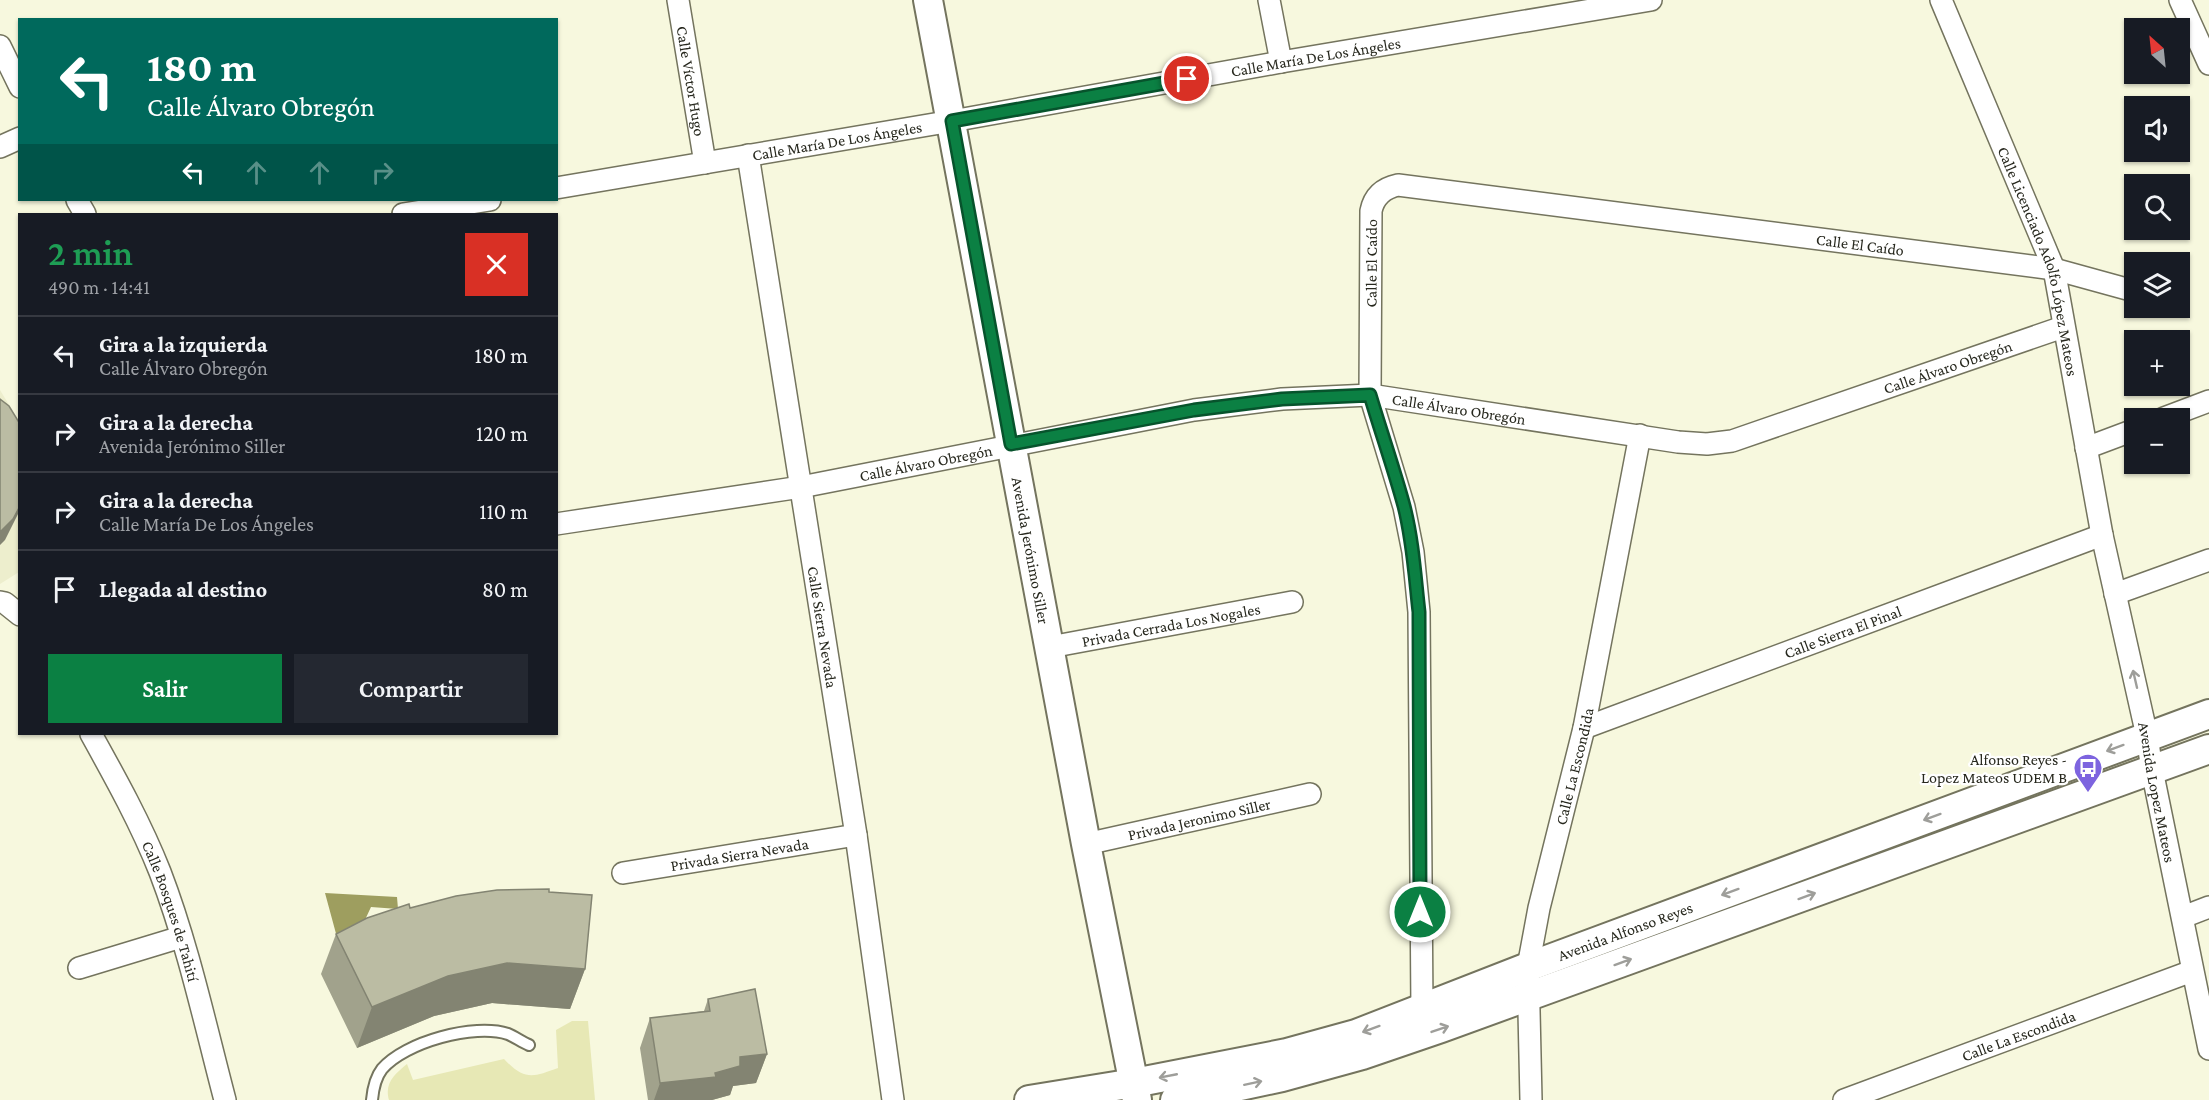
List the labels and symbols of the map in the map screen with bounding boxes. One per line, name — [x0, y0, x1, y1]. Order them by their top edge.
north arrow — [2124, 18, 2190, 84]
street label: Calle Víctor Hugo — [674, 25, 709, 137]
street label: Calle María De Los Ángeles — [1229, 34, 1402, 79]
pin — [1161, 53, 1212, 104]
street label: Calle María De Los Ángeles — [751, 118, 923, 163]
street label: Calle Licenciado Adolfo López Mateos — [1995, 144, 2082, 377]
street label: Calle El Caído — [1362, 219, 1379, 307]
street label: Calle El Caído — [1815, 230, 1905, 258]
street label: Calle Álvaro Obregón — [1881, 337, 2015, 397]
street label: Calle Álvaro Obregón — [1391, 390, 1527, 427]
street label: Calle Álvaro Obregón — [858, 441, 994, 484]
street label: Avenida Jerónimo Siller — [1009, 476, 1053, 626]
street label: Calle Sierra Nevada — [805, 565, 841, 690]
street label: Privada Cerrada Los Nogales — [1080, 600, 1262, 649]
street label: Calle Sierra El Pinal — [1782, 602, 1904, 661]
one-way arrow — [2128, 670, 2140, 689]
street label: Calle La Escondida — [1552, 706, 1596, 827]
street label: Avenida Lopez Mateos — [2136, 720, 2179, 864]
one-way arrow — [2106, 744, 2124, 755]
place label: Alfonso Reyes - Lopez Mateos UDEM B — [1921, 751, 2067, 787]
bus stop icon: Alfonso Reyes - Lopez Mateos UDEM B — [2072, 752, 2104, 794]
street label: Privada Jeronimo Siller — [1126, 794, 1273, 843]
one-way arrow — [1923, 812, 1942, 823]
street label: Privada Sierra Nevada — [669, 834, 810, 874]
street label: Calle Bosques de Tahití — [139, 838, 203, 984]
position arrow — [1388, 880, 1452, 944]
one-way arrow — [1721, 888, 1739, 899]
one-way arrow — [1797, 889, 1815, 900]
street label: Avenida Alfonso Reyes — [1555, 898, 1695, 964]
one-way arrow — [1613, 955, 1632, 966]
street label: Calle La Escondida — [1959, 1006, 2078, 1064]
one-way arrow — [1430, 1022, 1449, 1033]
one-way arrow — [1362, 1024, 1381, 1035]
one-way arrow — [1159, 1071, 1178, 1082]
one-way arrow — [1243, 1077, 1262, 1088]

